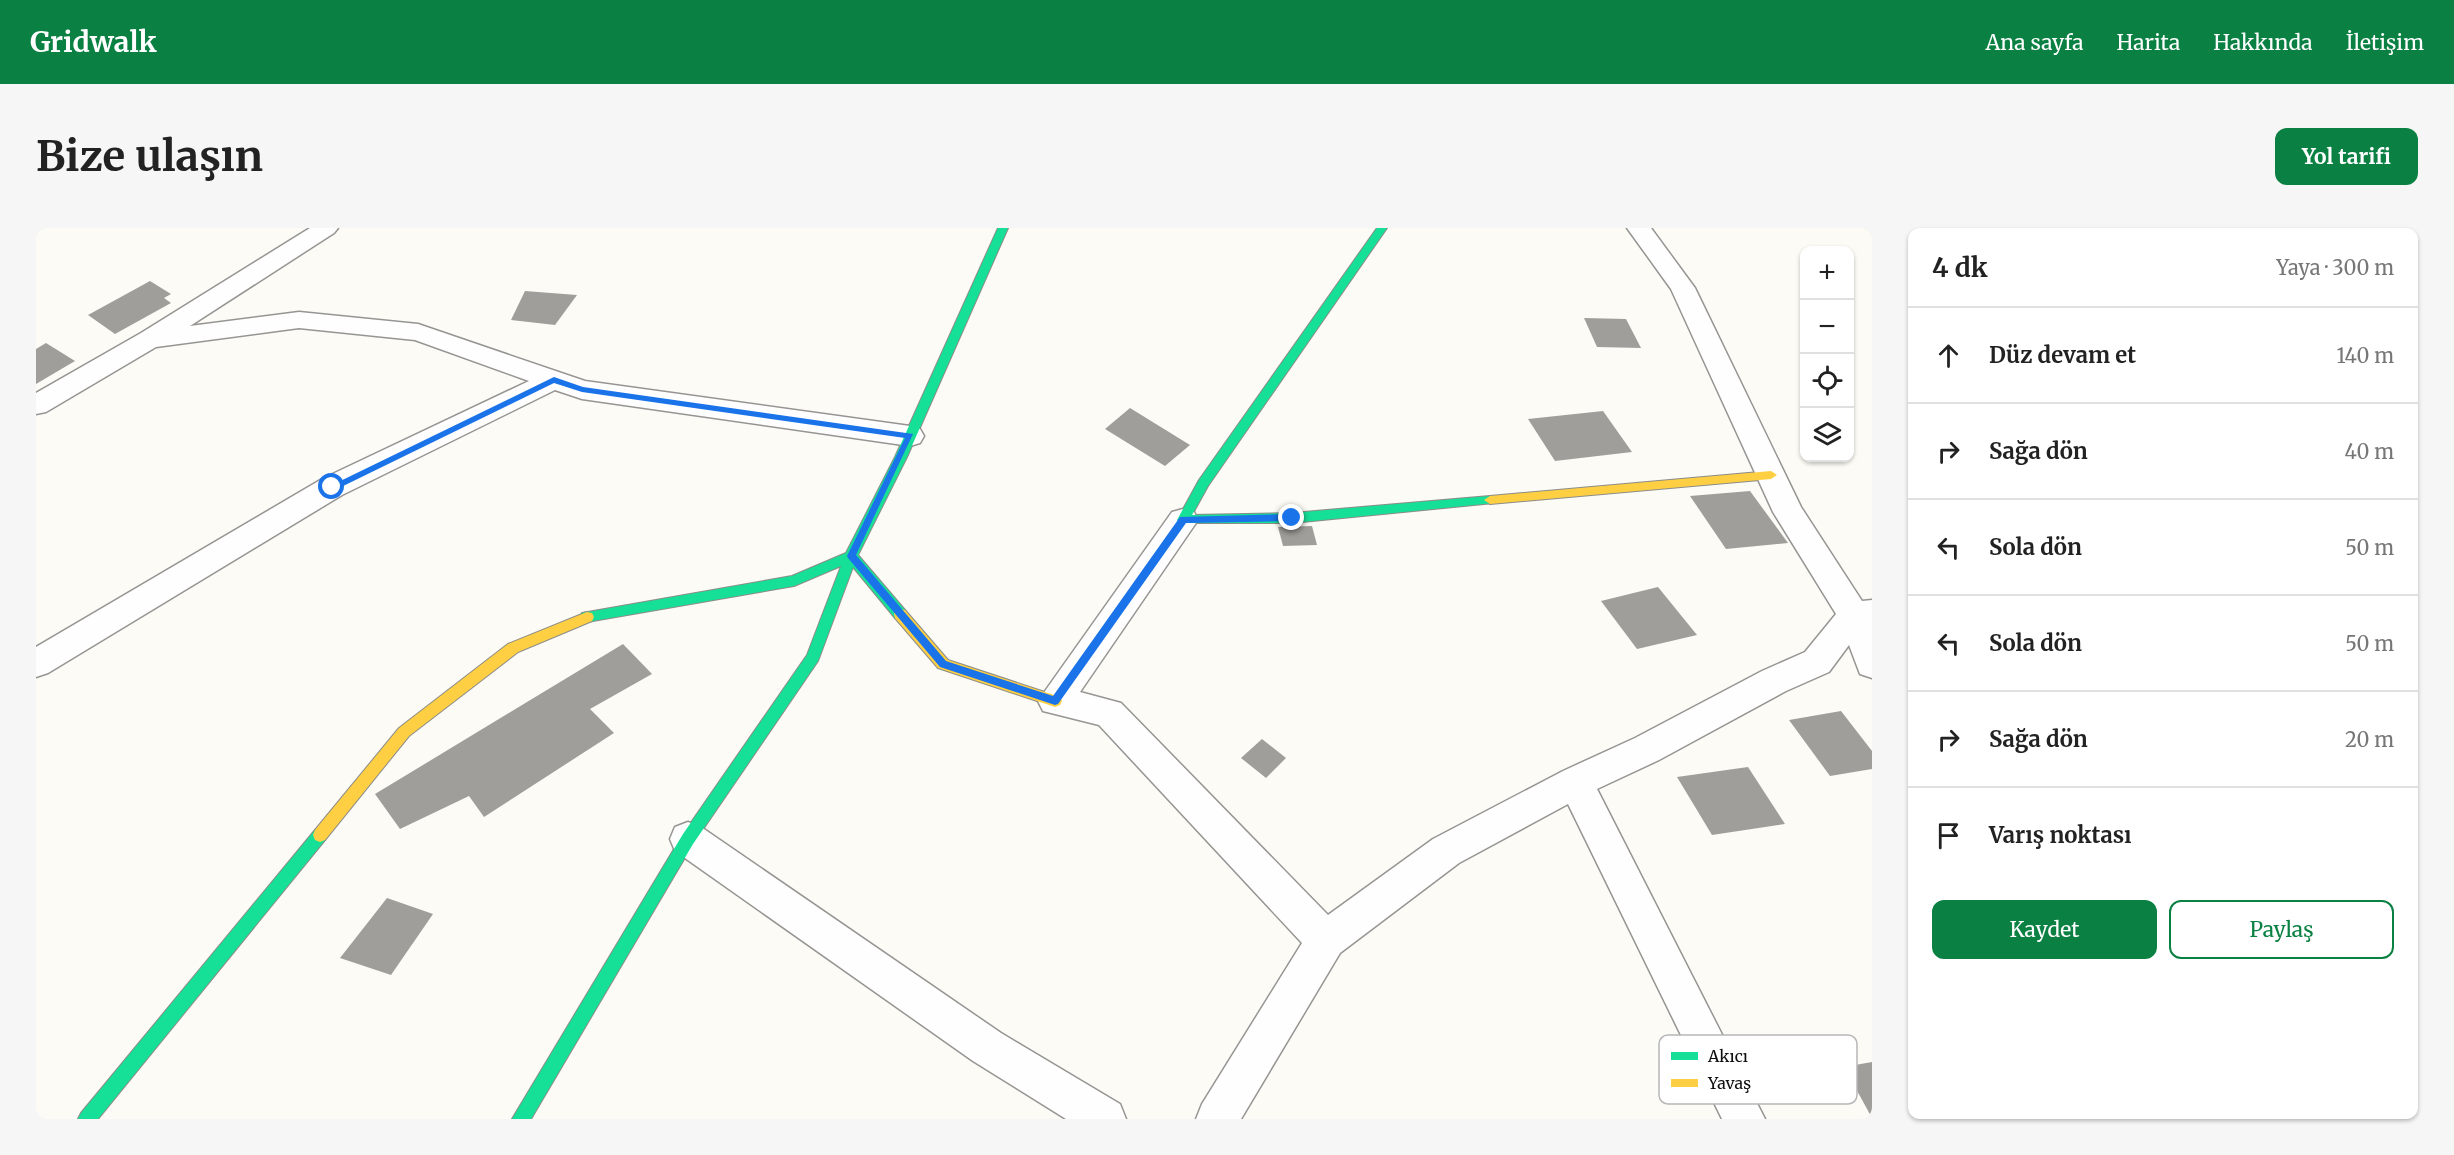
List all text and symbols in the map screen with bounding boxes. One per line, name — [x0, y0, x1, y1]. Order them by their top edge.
text: Gridwalk — [30, 24, 157, 60]
text: Ana sayfa — [1985, 29, 2084, 56]
text: Harita — [2117, 29, 2180, 56]
text: Hakkında — [2213, 29, 2313, 56]
text: İletişim — [2346, 29, 2424, 56]
button: Yol tarifi — [2275, 128, 2418, 185]
text: Bize ulaşın — [36, 130, 263, 182]
map controls — [1800, 246, 1854, 462]
button: + — [1800, 246, 1854, 300]
text: 4 dk — [1932, 251, 1988, 284]
text: Yaya · 300 m — [2276, 255, 2394, 280]
button: − — [1800, 300, 1854, 354]
icon: ahead — [1932, 339, 1965, 372]
text: Düz devam et — [1989, 341, 2136, 369]
text: 140 m — [2337, 343, 2394, 368]
button: locate — [1800, 354, 1854, 408]
button: layers — [1800, 408, 1854, 462]
icon: right — [1932, 435, 1965, 468]
text: Sağa dön — [1989, 437, 2088, 465]
text: 40 m — [2344, 439, 2394, 464]
route start — [318, 473, 344, 499]
route end — [1278, 504, 1304, 530]
icon: left — [1932, 531, 1965, 564]
text: Sola dön — [1989, 533, 2082, 561]
text: 50 m — [2345, 535, 2394, 560]
icon: left — [1932, 627, 1965, 660]
text: Sola dön — [1989, 629, 2082, 657]
text: 50 m — [2345, 631, 2394, 656]
icon: right — [1932, 723, 1965, 756]
text: Sağa dön — [1989, 725, 2088, 753]
text: 20 m — [2345, 727, 2394, 752]
icon: arrive — [1932, 819, 1965, 852]
text: Varış noktası — [1989, 821, 2131, 849]
button: Kaydet — [1932, 900, 2157, 959]
button: Paylaş — [2169, 900, 2394, 959]
legend — [1659, 1035, 1857, 1104]
text: Akıcı — [1707, 1046, 1748, 1066]
text: Yavaş — [1707, 1073, 1751, 1093]

